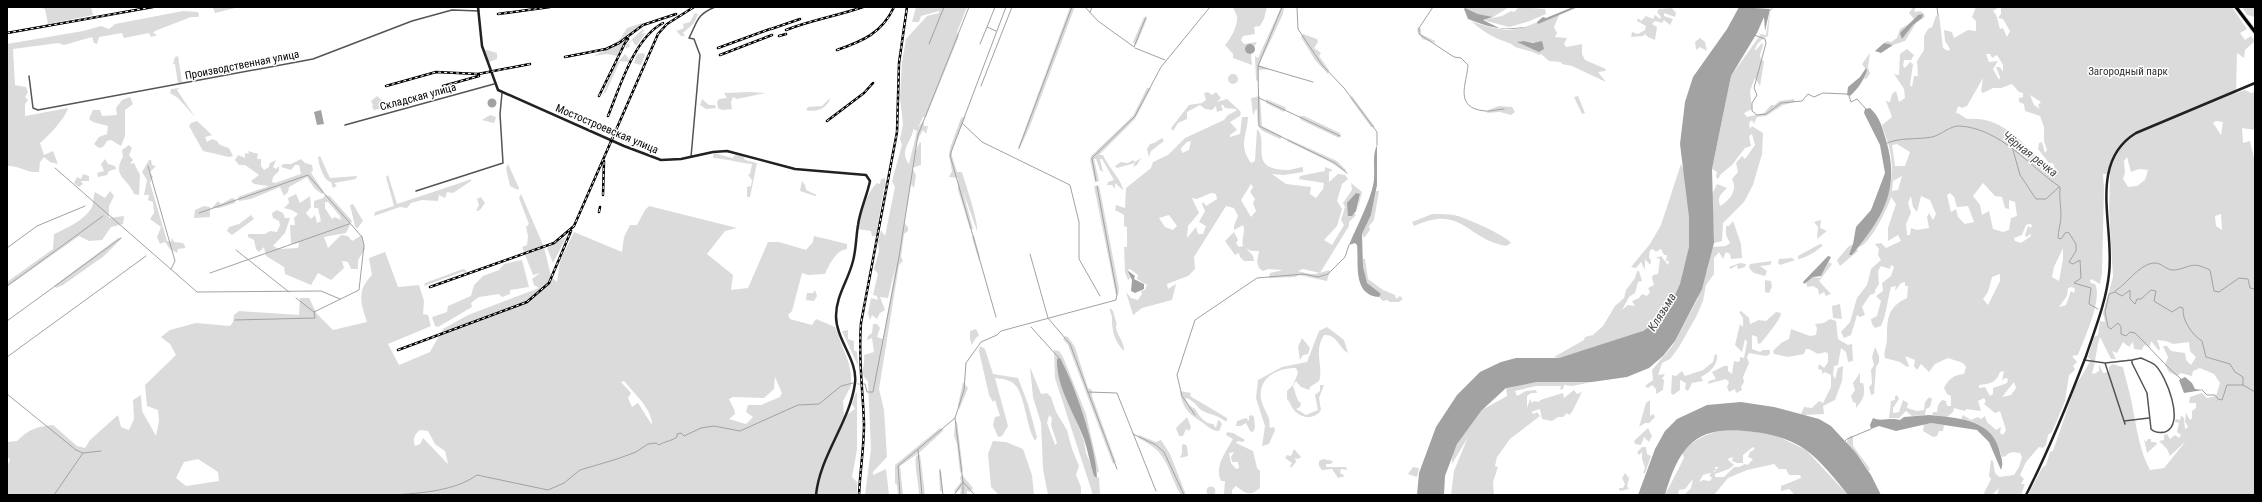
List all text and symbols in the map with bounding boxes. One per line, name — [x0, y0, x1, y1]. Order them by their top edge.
street label: Производственная улица — [184, 48, 300, 82]
park label: Загородный парк — [2088, 65, 2169, 78]
street label: Складская улица — [378, 81, 458, 113]
street label: Мостостроевская улица — [554, 101, 660, 157]
water label: Чёрная речка — [2000, 128, 2060, 180]
water label: Клязьма — [1645, 291, 1679, 333]

